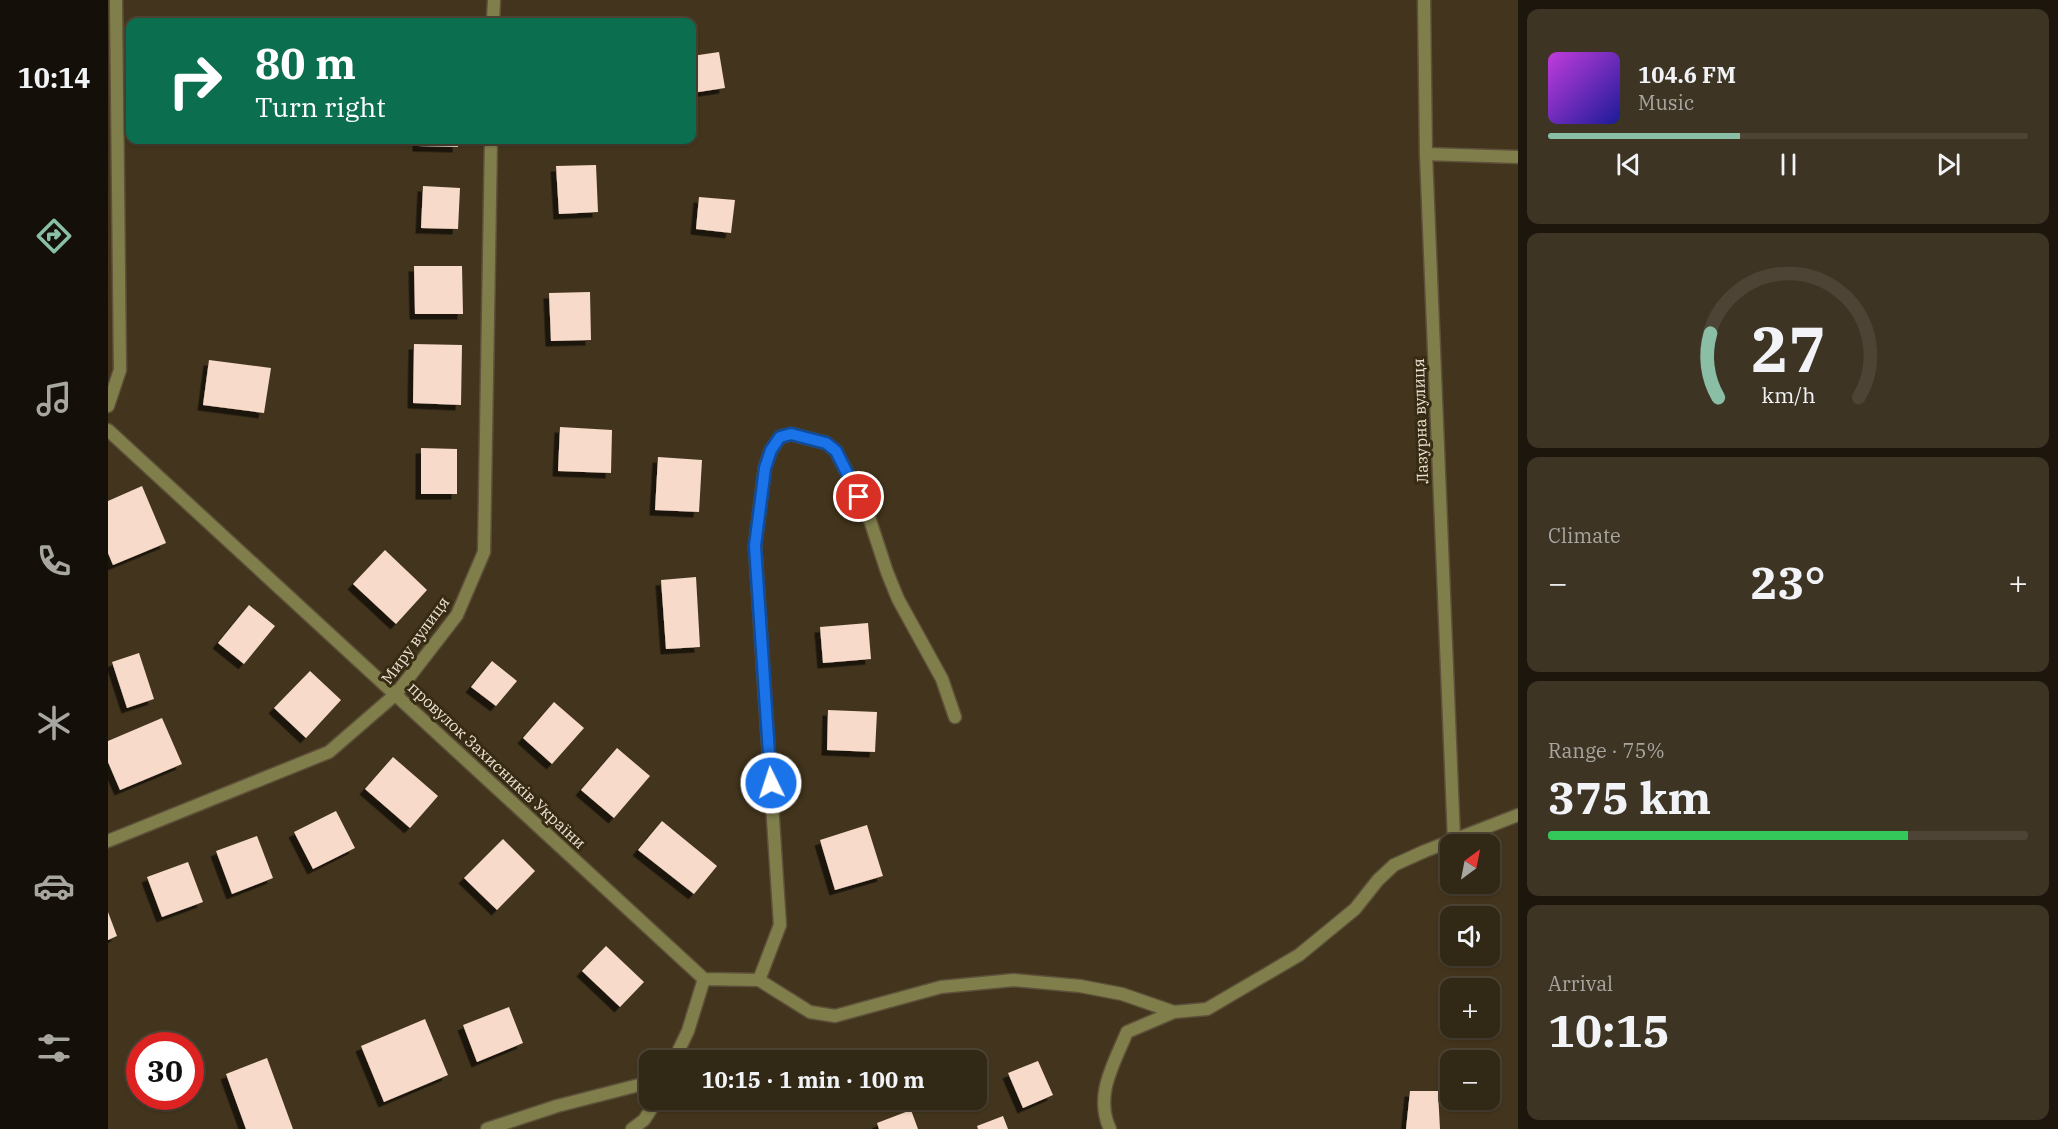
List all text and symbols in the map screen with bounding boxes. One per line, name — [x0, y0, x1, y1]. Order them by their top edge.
text: 80 m — [255, 36, 356, 91]
icon: right — [156, 42, 234, 120]
text: 10:14 — [18, 60, 90, 95]
text: 104.6 FM — [1638, 60, 1736, 89]
text: Turn right — [255, 89, 386, 124]
text: Music — [1638, 89, 1694, 116]
icon: previous — [1612, 148, 1645, 181]
icon: pause — [1772, 148, 1805, 181]
icon: next — [1932, 148, 1965, 181]
icon: directions — [33, 215, 75, 257]
text: 27 — [1751, 308, 1825, 389]
street label: Лазурна вулиця — [1408, 358, 1432, 484]
icon: music — [33, 378, 75, 420]
text: km/h — [1761, 381, 1815, 409]
pin — [833, 471, 884, 522]
icon: arrive — [842, 480, 875, 513]
text: Climate — [1548, 522, 1621, 549]
icon: phone — [33, 540, 75, 582]
text: 23° — [1750, 553, 1826, 611]
text: − — [1548, 561, 1568, 604]
text: + — [2008, 561, 2028, 604]
street label: Миру вулиця — [377, 592, 453, 688]
street label: провулок Захисників України — [404, 677, 590, 853]
icon: climate — [33, 702, 75, 744]
text: Range · 75% — [1548, 737, 1665, 764]
position arrow — [739, 751, 803, 815]
text: 375 km — [1548, 768, 1711, 826]
north arrow — [1440, 834, 1500, 894]
map controls — [1440, 834, 1500, 1110]
icon: car — [33, 865, 75, 907]
button: sound — [1440, 906, 1500, 966]
text: Arrival — [1548, 970, 1613, 997]
button: + — [1440, 978, 1500, 1038]
text: 10:15 — [1548, 1001, 1670, 1059]
icon: filters — [33, 1027, 75, 1069]
speed limit sign: 30 — [126, 1032, 204, 1110]
button: − — [1440, 1050, 1500, 1110]
text: 10:15 · 1 min · 100 m — [701, 1065, 925, 1094]

